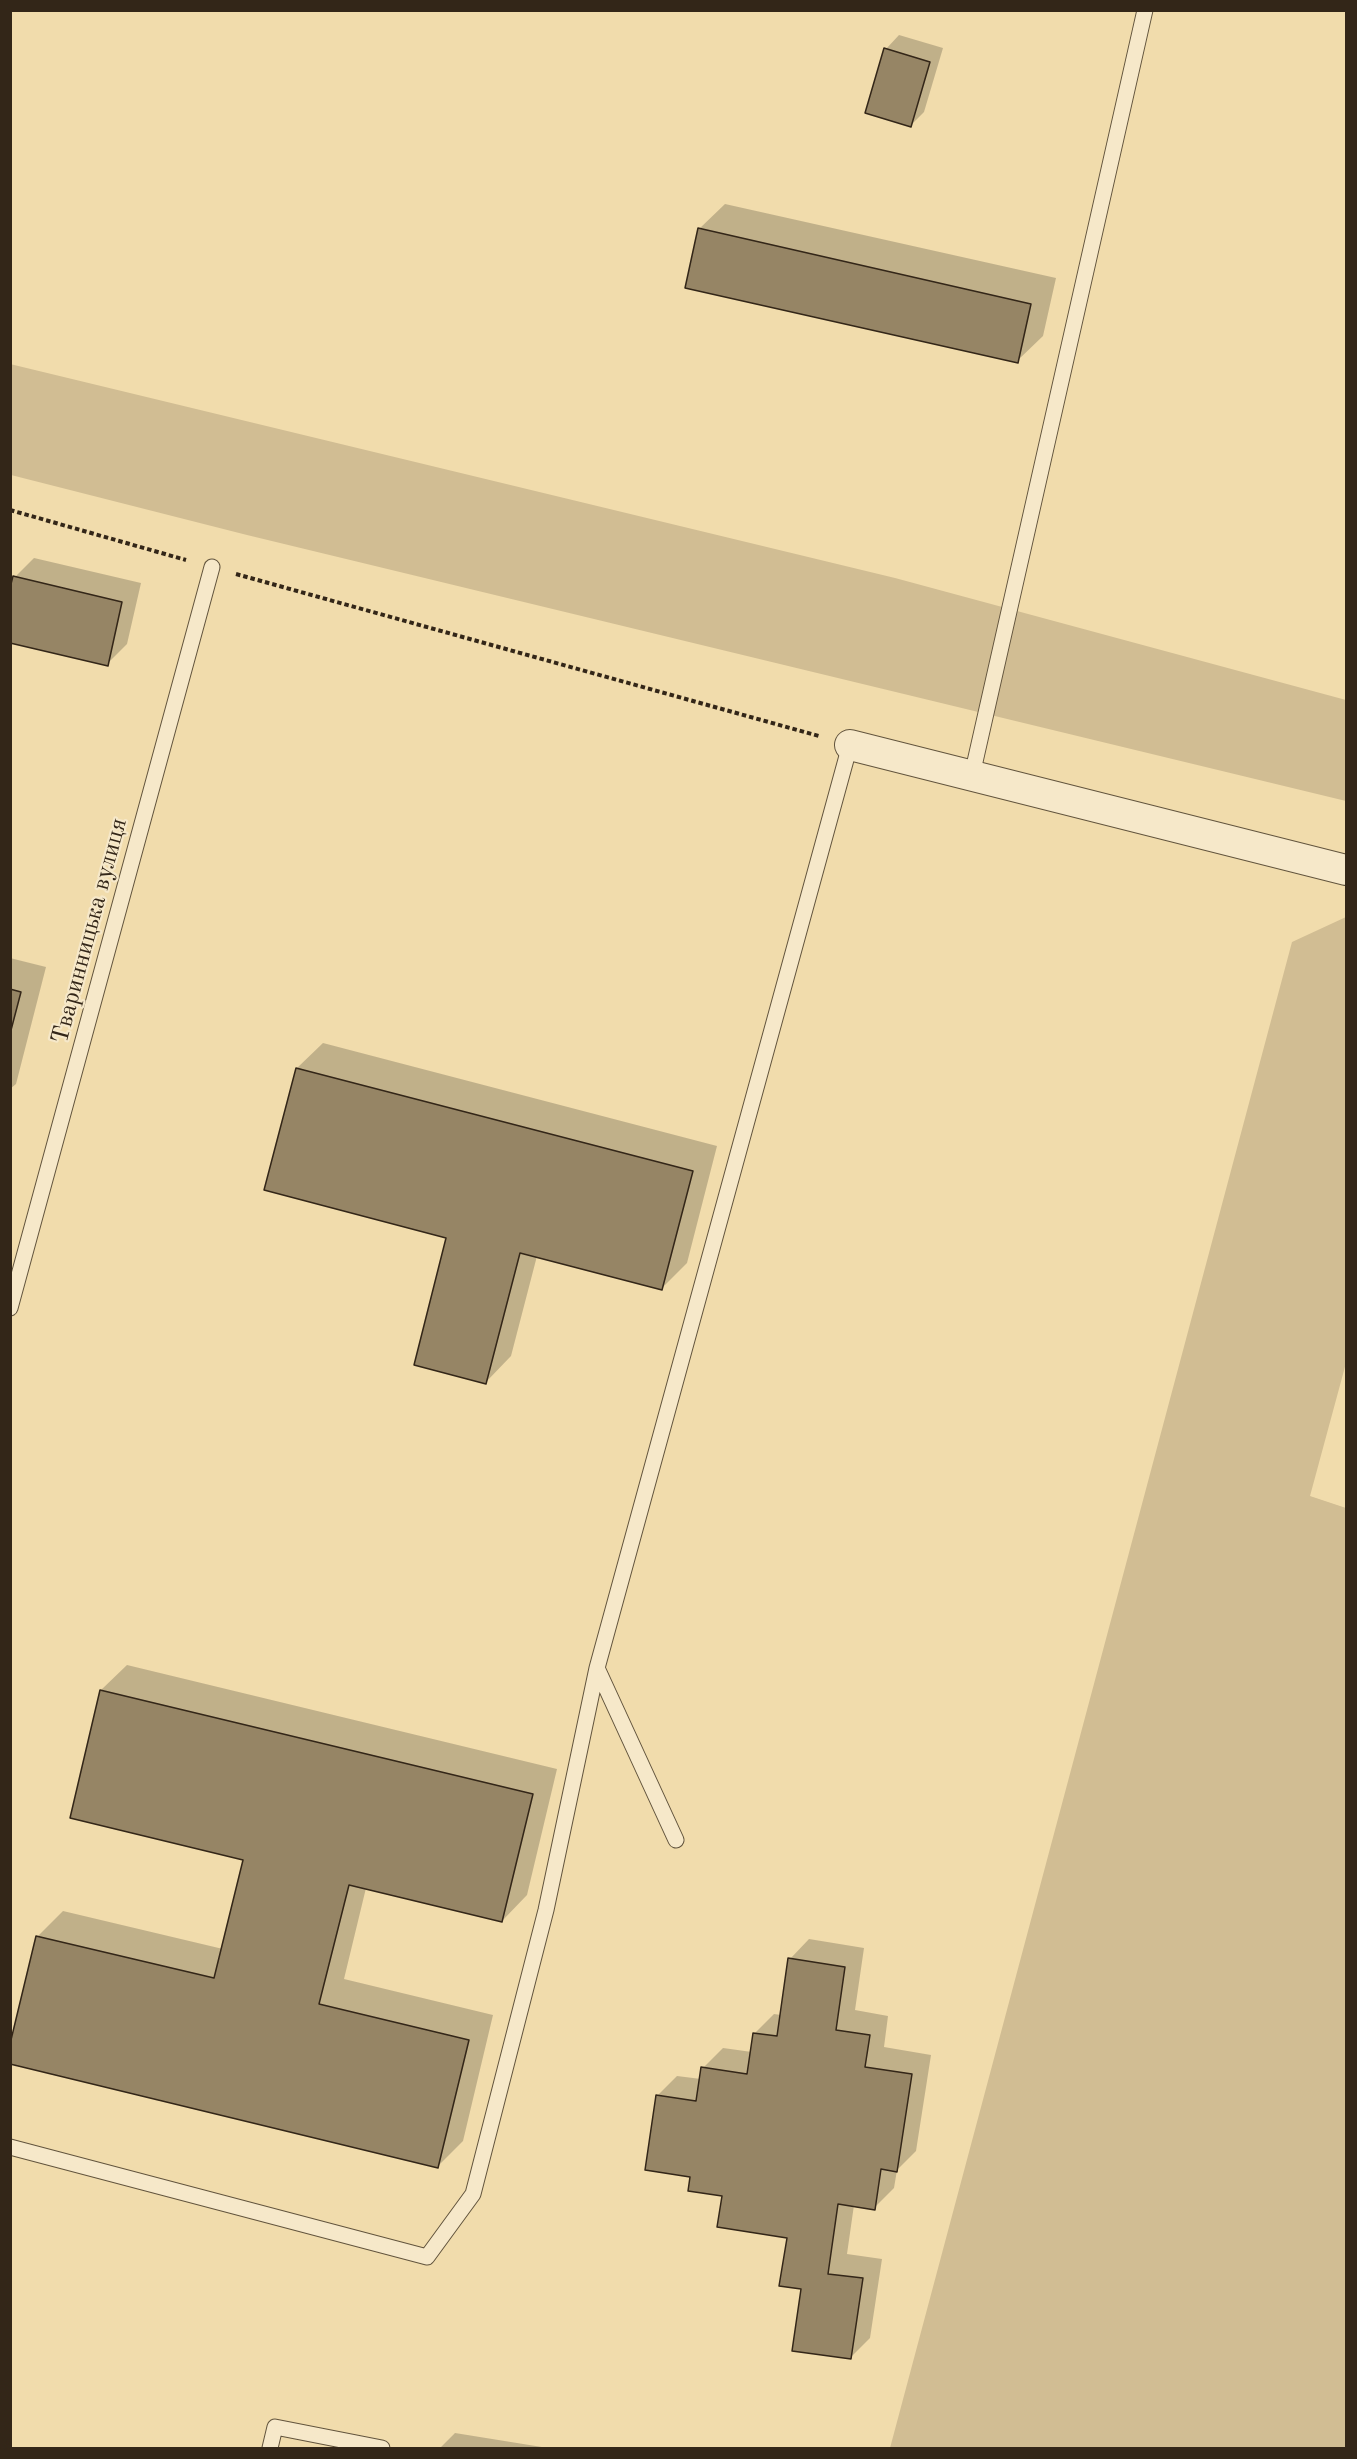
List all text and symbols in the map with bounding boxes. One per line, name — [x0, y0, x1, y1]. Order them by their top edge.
street label: Тваринницька вулиця — [46, 815, 134, 1047]

